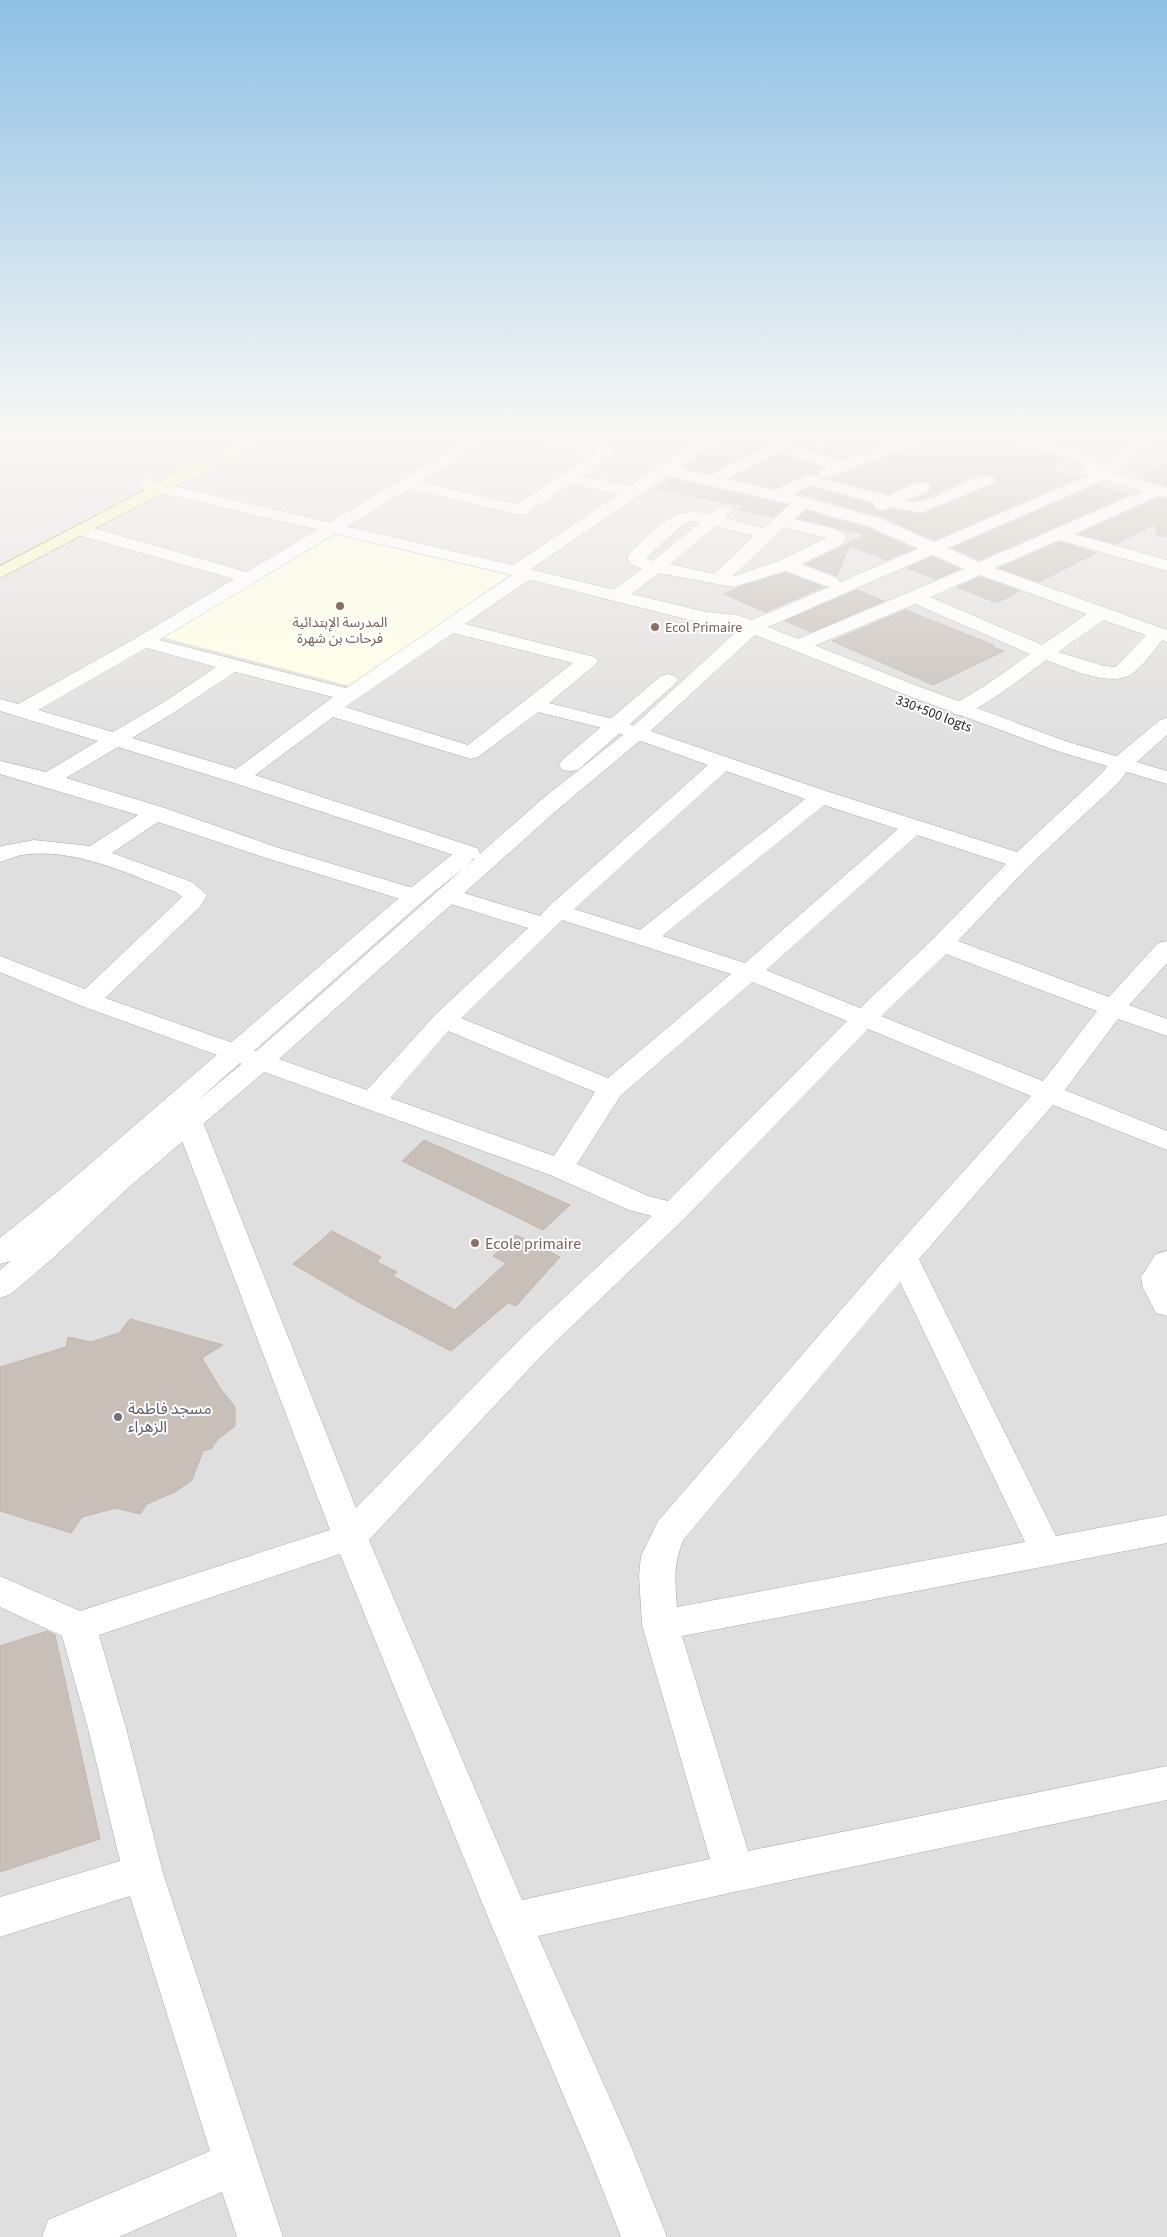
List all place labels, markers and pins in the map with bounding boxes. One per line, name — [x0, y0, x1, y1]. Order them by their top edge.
marker: المدرسة الإبتدائية فرحات بن شهرة — [334, 600, 346, 612]
place label: المدرسة الإبتدائية فرحات بن شهرة — [293, 613, 387, 649]
place label: Ecol Primaire — [665, 618, 742, 638]
marker: Ecol Primaire — [649, 621, 661, 633]
place label: Ecole primaire — [485, 1233, 581, 1255]
marker: Ecole primaire — [469, 1237, 481, 1249]
place label: مسجد فاطمة الزهراء — [128, 1398, 212, 1438]
marker: مسجد فاطمة الزهراء — [112, 1411, 124, 1423]

